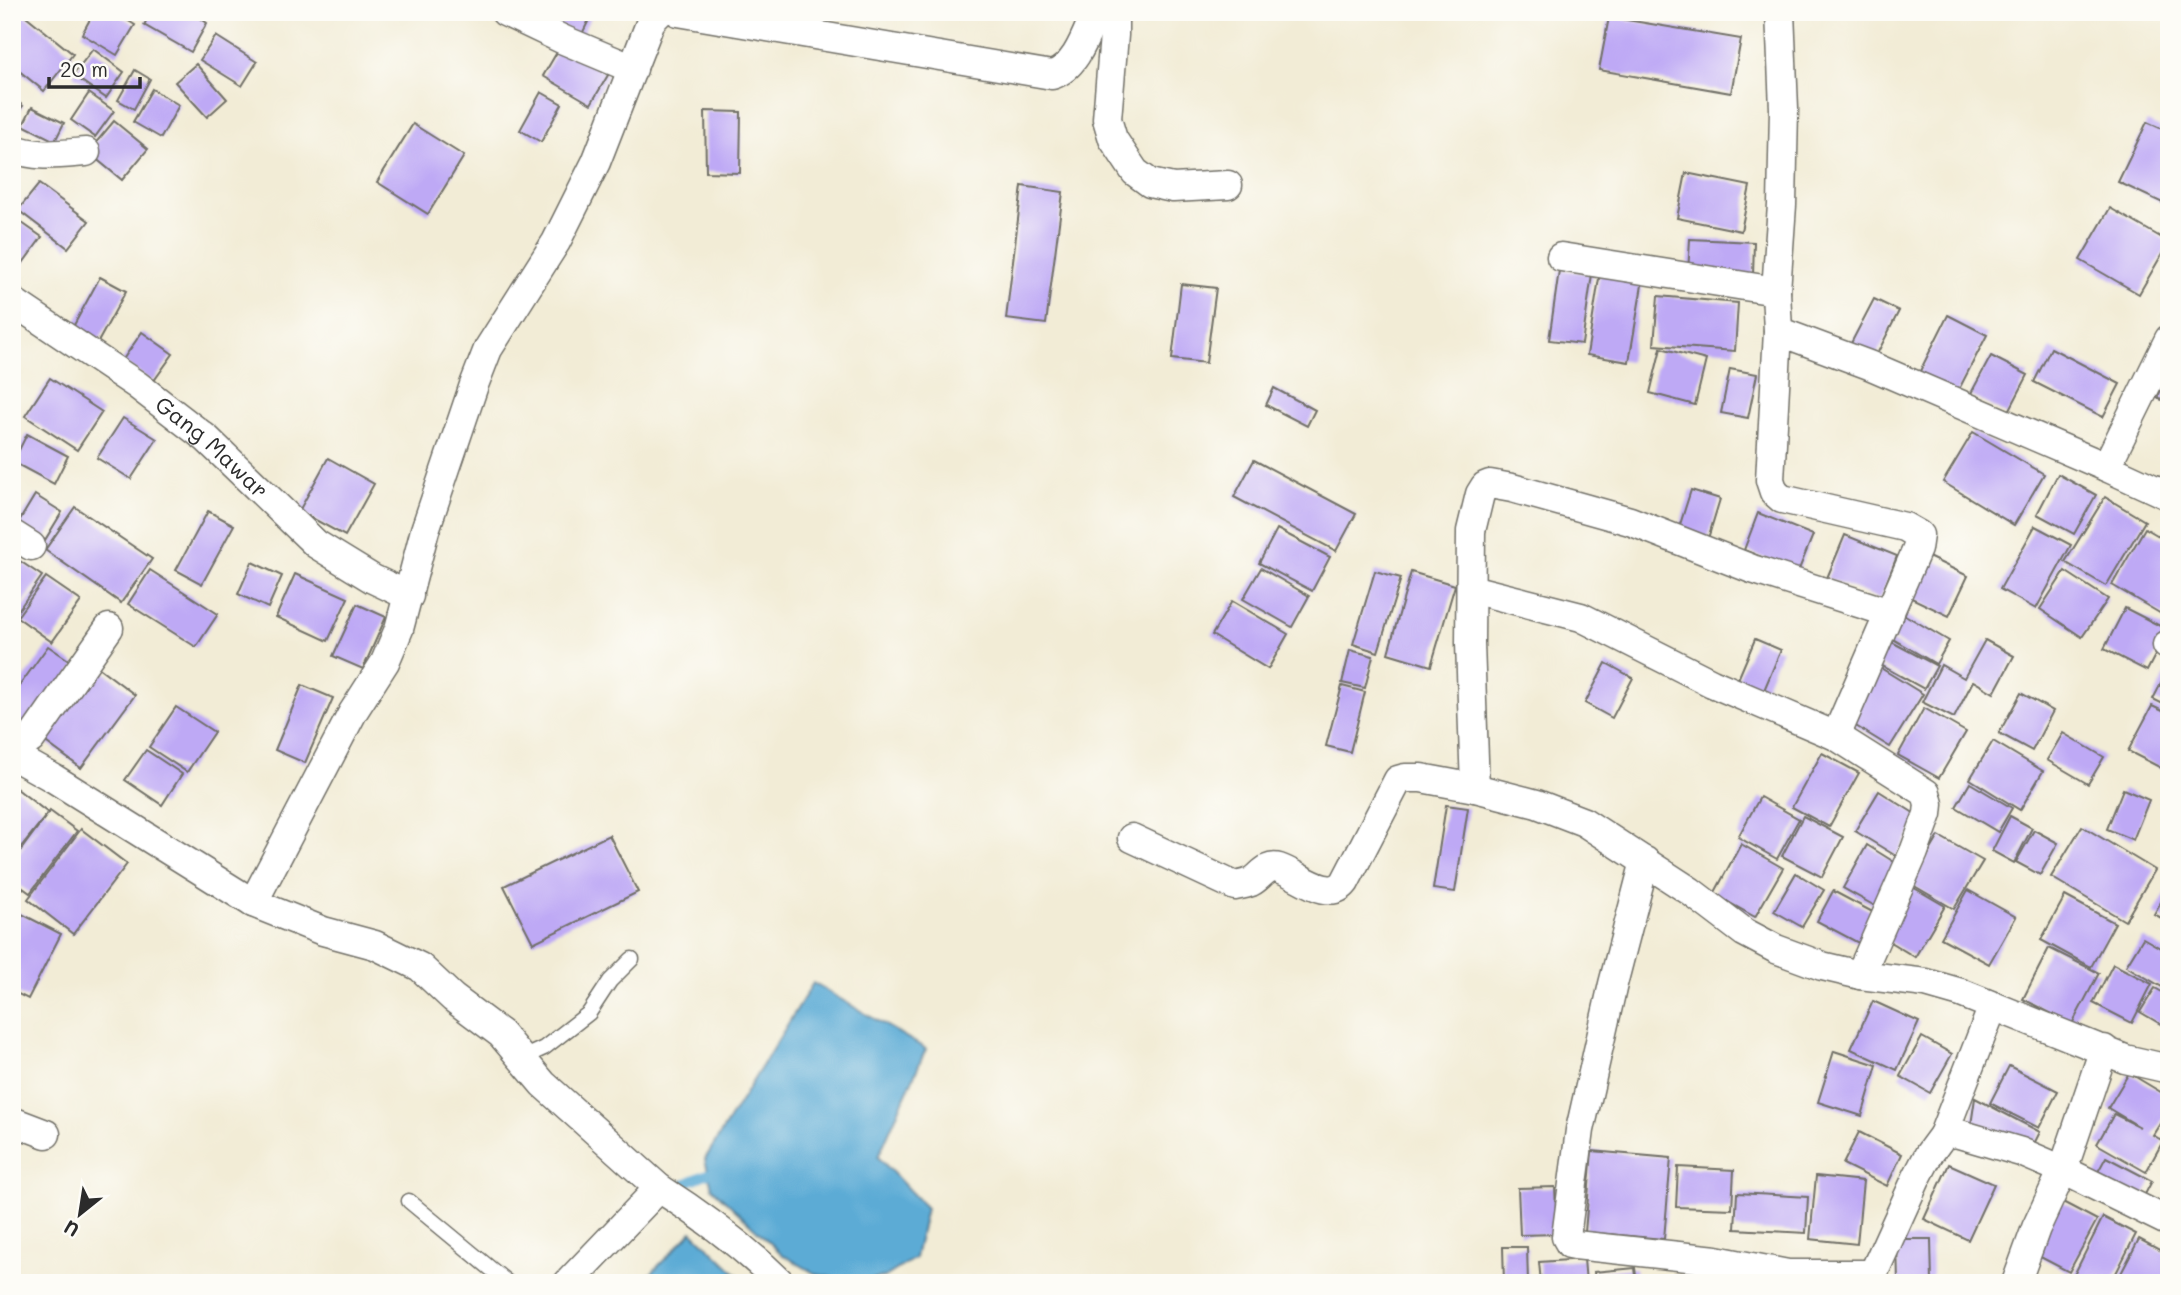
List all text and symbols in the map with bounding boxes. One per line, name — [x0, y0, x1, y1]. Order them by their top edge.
scale bar — [49, 46, 140, 90]
text: 20 m — [60, 55, 108, 82]
street label: Gang Mawar — [150, 389, 275, 504]
north arrow — [46, 1180, 116, 1250]
text: U — [59, 1215, 83, 1243]

